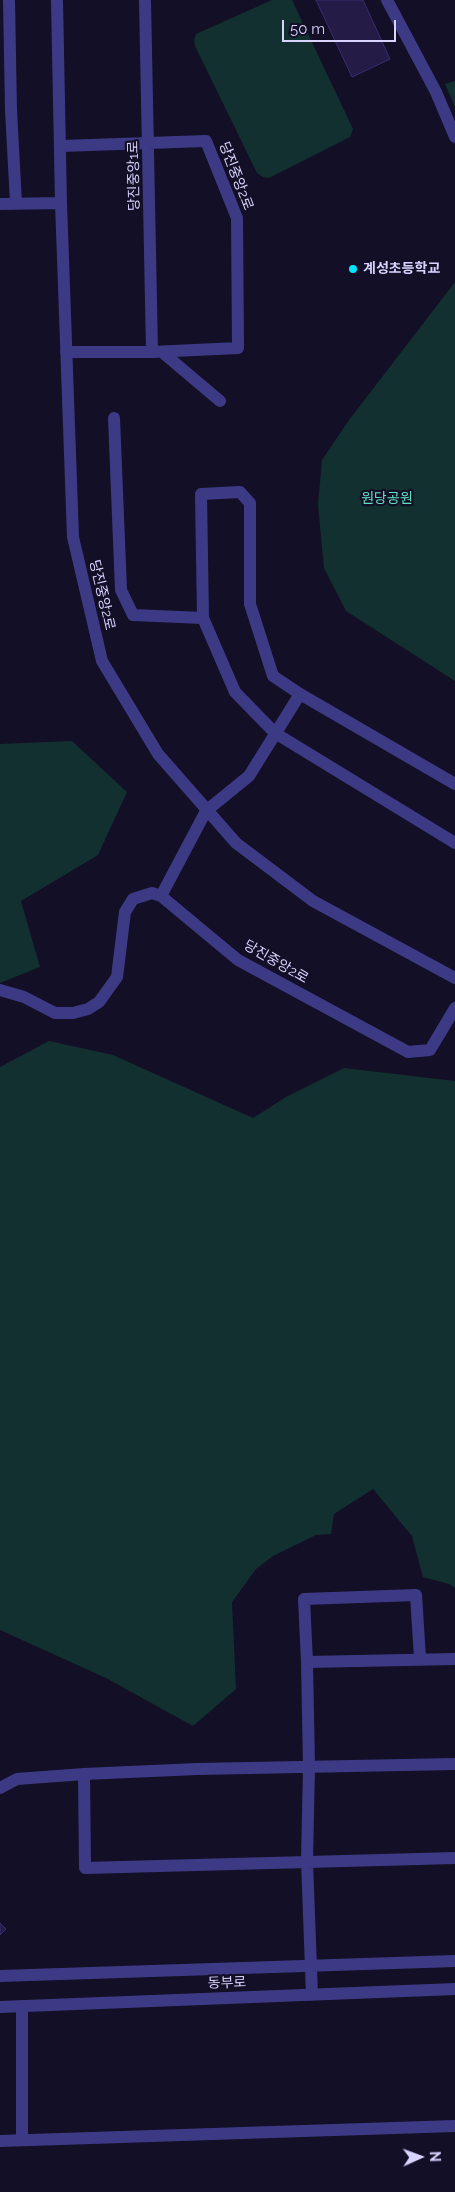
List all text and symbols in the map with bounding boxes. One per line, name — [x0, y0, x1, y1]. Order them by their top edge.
scale bar — [285, 10, 399, 42]
text: 50 m — [290, 20, 325, 38]
street label: 당진중앙2로 — [215, 140, 257, 212]
street label: 당진중앙1로 — [125, 141, 143, 211]
place label: 계성초등학교 — [363, 261, 440, 277]
marker: 계성초등학교 — [347, 263, 359, 275]
park label: 원당공원 — [361, 491, 413, 507]
street label: 당진중앙2로 — [86, 558, 118, 632]
street label: 당진중앙2로 — [241, 937, 311, 987]
street label: 동부로 — [207, 1974, 247, 1992]
north arrow — [395, 2132, 445, 2182]
text: N — [427, 2151, 443, 2162]

